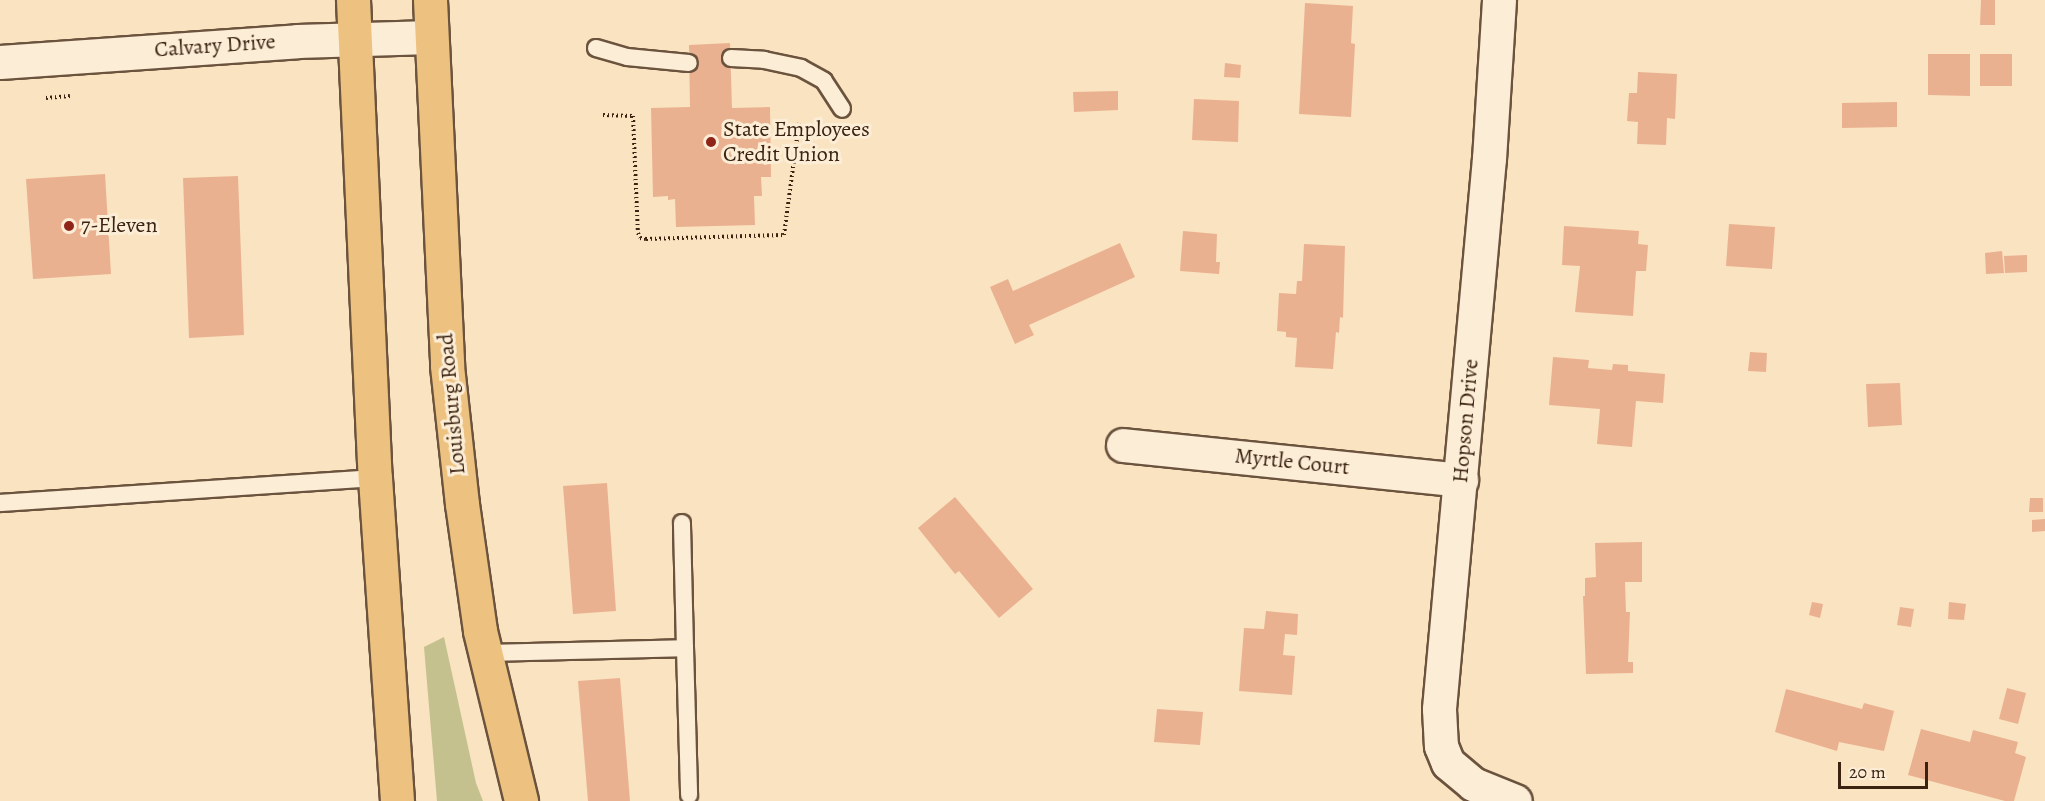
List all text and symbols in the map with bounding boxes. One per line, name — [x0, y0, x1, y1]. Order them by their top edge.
street label: Calvary Drive — [154, 29, 276, 63]
place label: State Employees Credit Union — [723, 116, 870, 168]
marker: State Employees Credit Union — [704, 135, 718, 149]
place label: 7-Eleven — [81, 213, 158, 239]
marker: 7-Eleven — [62, 219, 76, 233]
street label: Louisburg Road — [433, 332, 471, 476]
street label: Hopson Drive — [1447, 358, 1485, 484]
street label: Myrtle Court — [1233, 443, 1351, 481]
scale bar — [1841, 750, 1931, 788]
text: 20 m — [1849, 760, 1886, 784]

